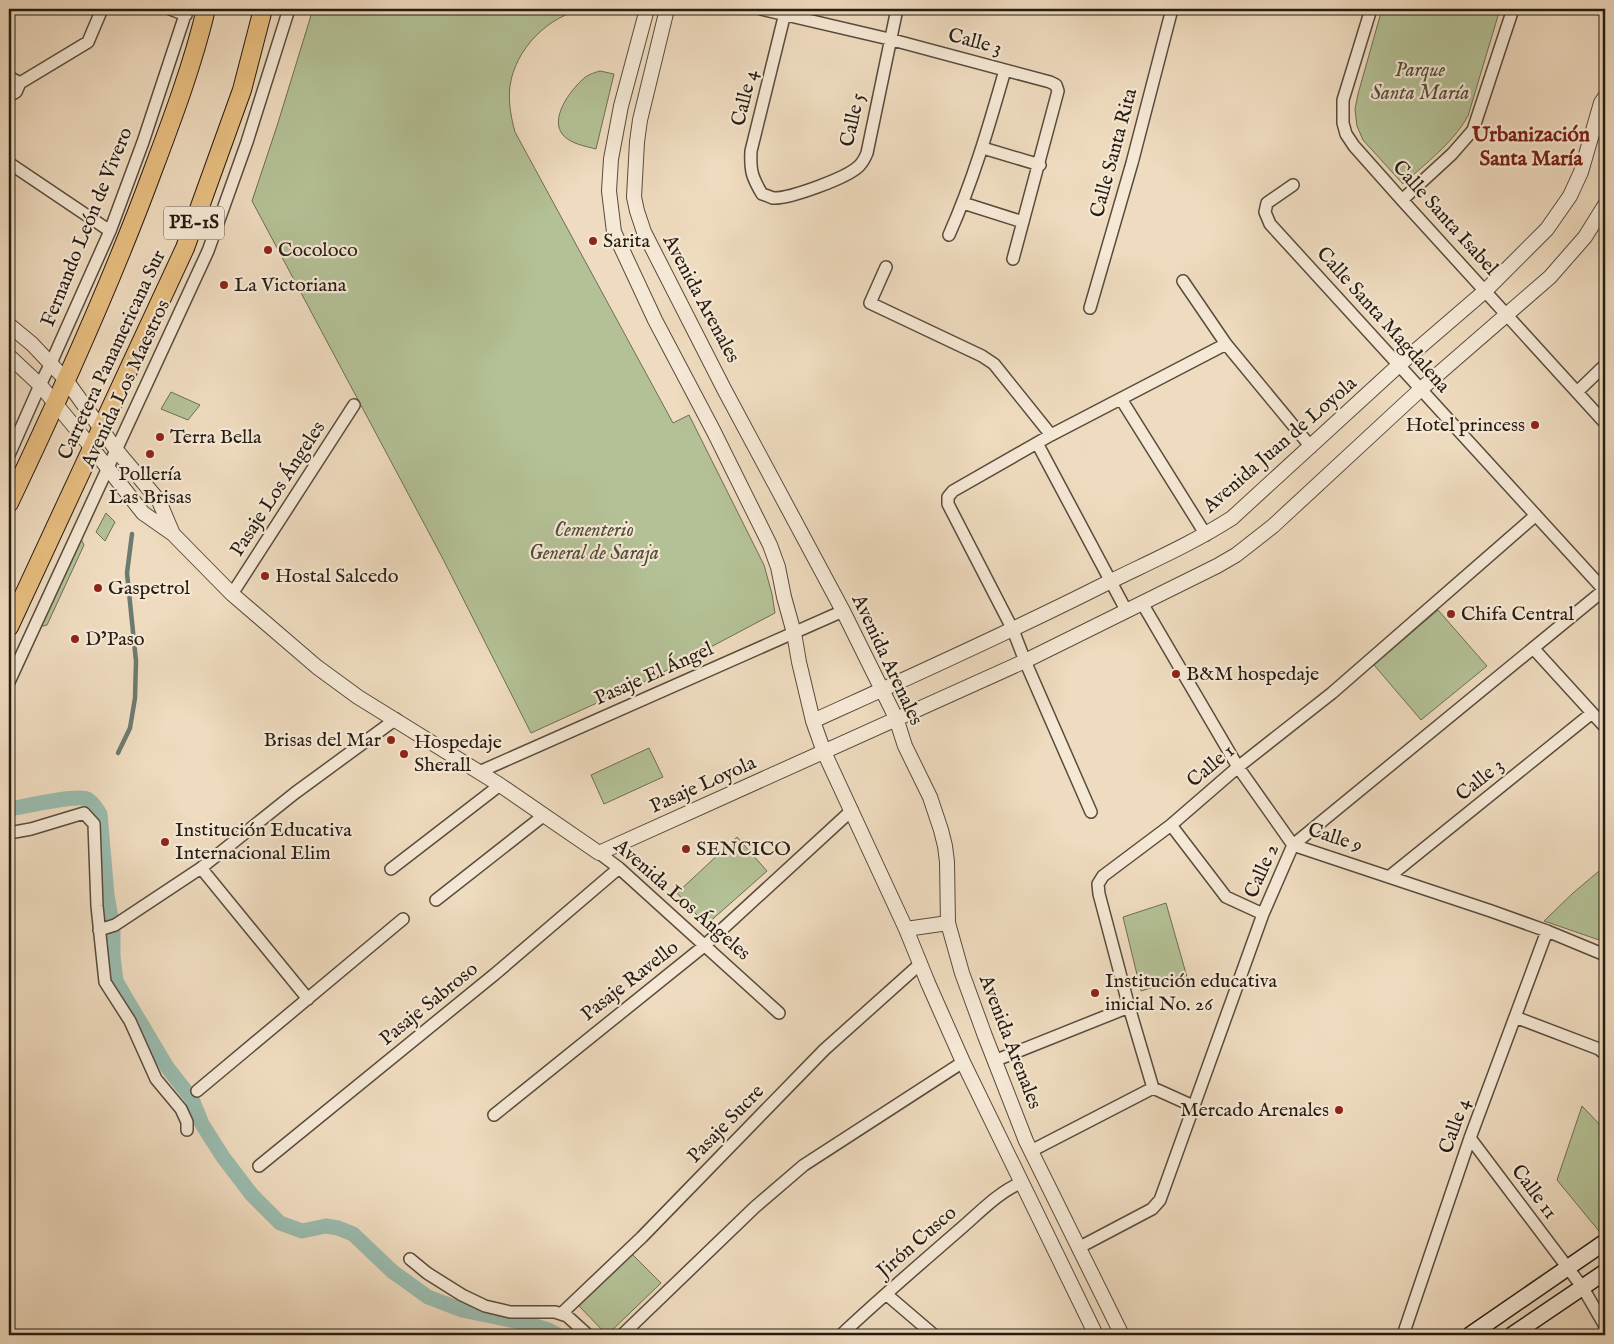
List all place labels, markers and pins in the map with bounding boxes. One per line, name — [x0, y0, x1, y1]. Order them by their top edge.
place label: Sarita — [603, 229, 650, 254]
marker: Sarita — [587, 235, 599, 247]
place label: Cocoloco — [278, 238, 358, 263]
marker: Cocoloco — [262, 244, 274, 256]
place label: La Victoriana — [234, 273, 347, 298]
marker: La Victoriana — [218, 279, 230, 291]
place label: Hotel princess — [1406, 413, 1525, 438]
marker: Hotel princess — [1529, 419, 1541, 431]
place label: Terra Bella — [170, 425, 262, 450]
marker: Terra Bella — [154, 431, 166, 443]
marker: Pollería Las Brisas — [144, 448, 156, 460]
place label: Pollería Las Brisas — [109, 462, 191, 510]
place label: Hostal Salcedo — [275, 564, 399, 589]
marker: Hostal Salcedo — [259, 570, 271, 582]
place label: Gaspetrol — [108, 576, 191, 601]
marker: Gaspetrol — [92, 582, 104, 594]
place label: Chifa Central — [1461, 602, 1574, 627]
marker: Chifa Central — [1445, 608, 1457, 620]
place label: D’Paso — [85, 627, 145, 652]
marker: D’Paso — [69, 633, 81, 645]
place label: B&M hospedaje — [1186, 662, 1319, 687]
marker: B&M hospedaje — [1170, 668, 1182, 680]
place label: Brisas del Mar — [264, 728, 382, 753]
place label: Hospedaje Sherall — [414, 730, 502, 778]
marker: Brisas del Mar — [385, 734, 397, 746]
marker: Hospedaje Sherall — [398, 748, 410, 760]
place label: Institución Educativa Internacional Elim — [175, 818, 352, 866]
marker: Institución Educativa Internacional Elim — [159, 836, 171, 848]
place label: SENCICO — [696, 837, 791, 862]
marker: SENCICO — [680, 843, 692, 855]
place label: Institución educativa inicial No. 26 — [1105, 969, 1278, 1017]
marker: Institución educativa inicial No. 26 — [1089, 987, 1101, 999]
place label: Mercado Arenales — [1180, 1098, 1329, 1123]
marker: Mercado Arenales — [1333, 1104, 1345, 1116]

